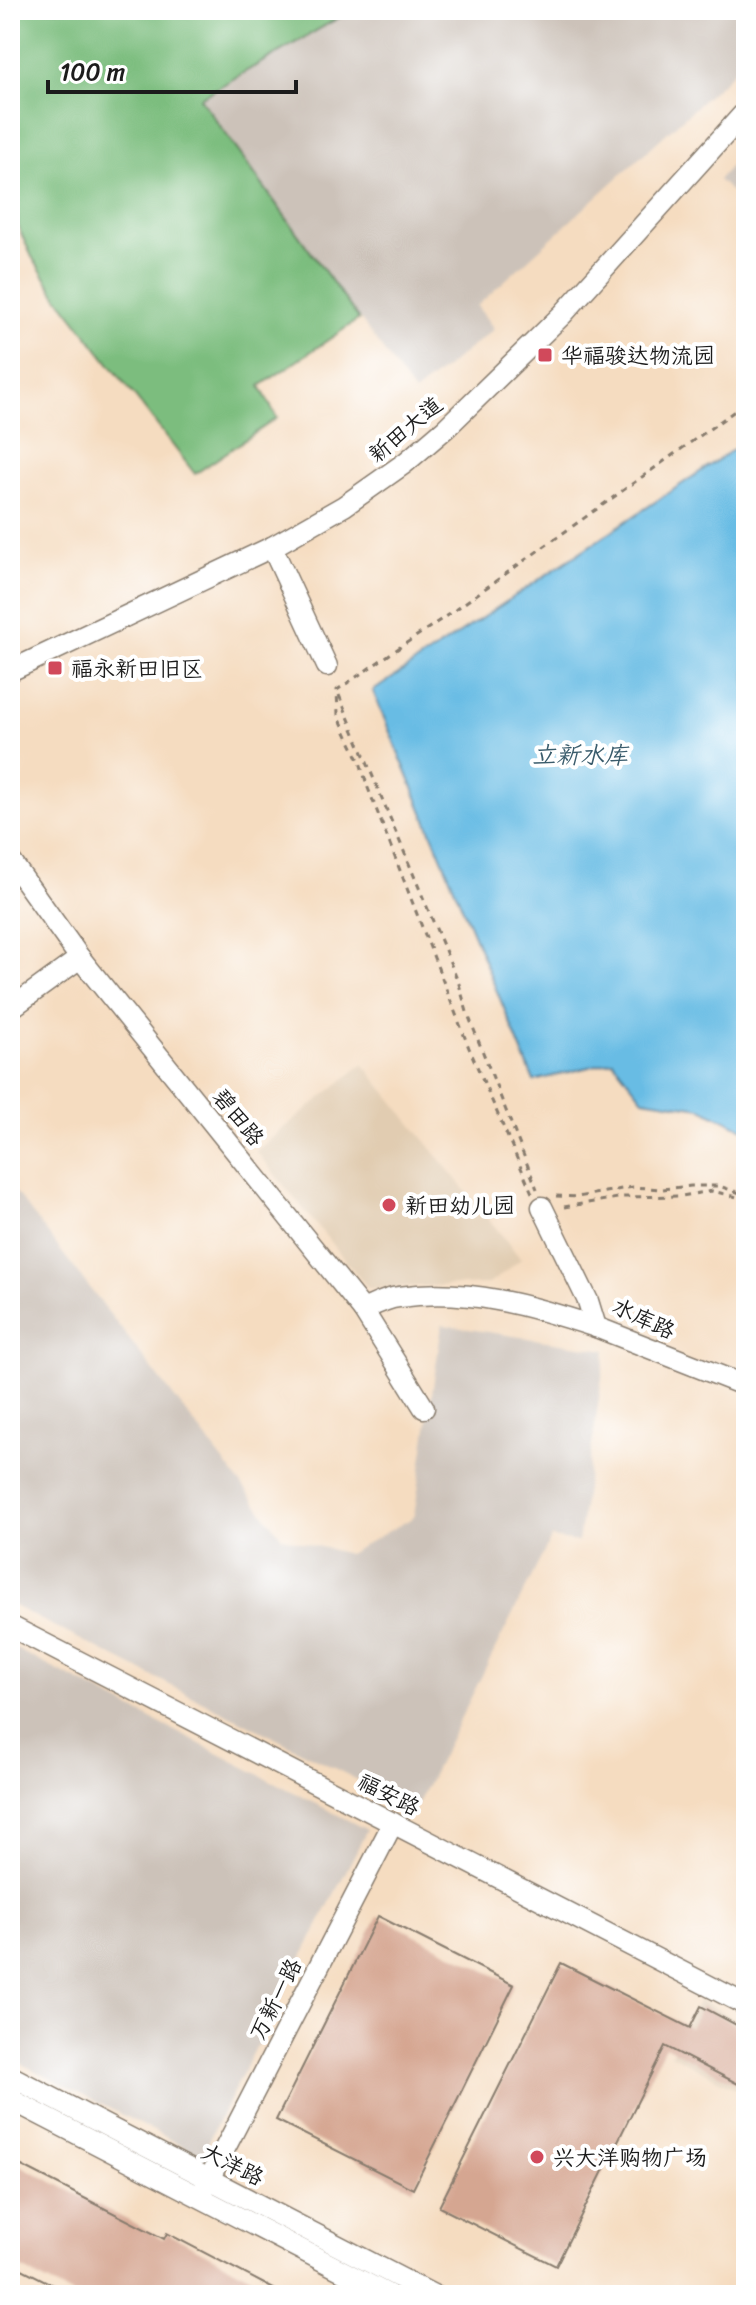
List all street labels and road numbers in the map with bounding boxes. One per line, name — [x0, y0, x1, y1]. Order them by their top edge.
street label: 新田大道 — [359, 386, 452, 473]
street label: 碧田路 — [203, 1079, 275, 1155]
street label: 水库路 — [606, 1287, 682, 1350]
street label: 福安路 — [351, 1762, 427, 1827]
street label: 万新一路 — [238, 1951, 313, 2047]
street label: 大洋路 — [195, 2132, 271, 2197]

